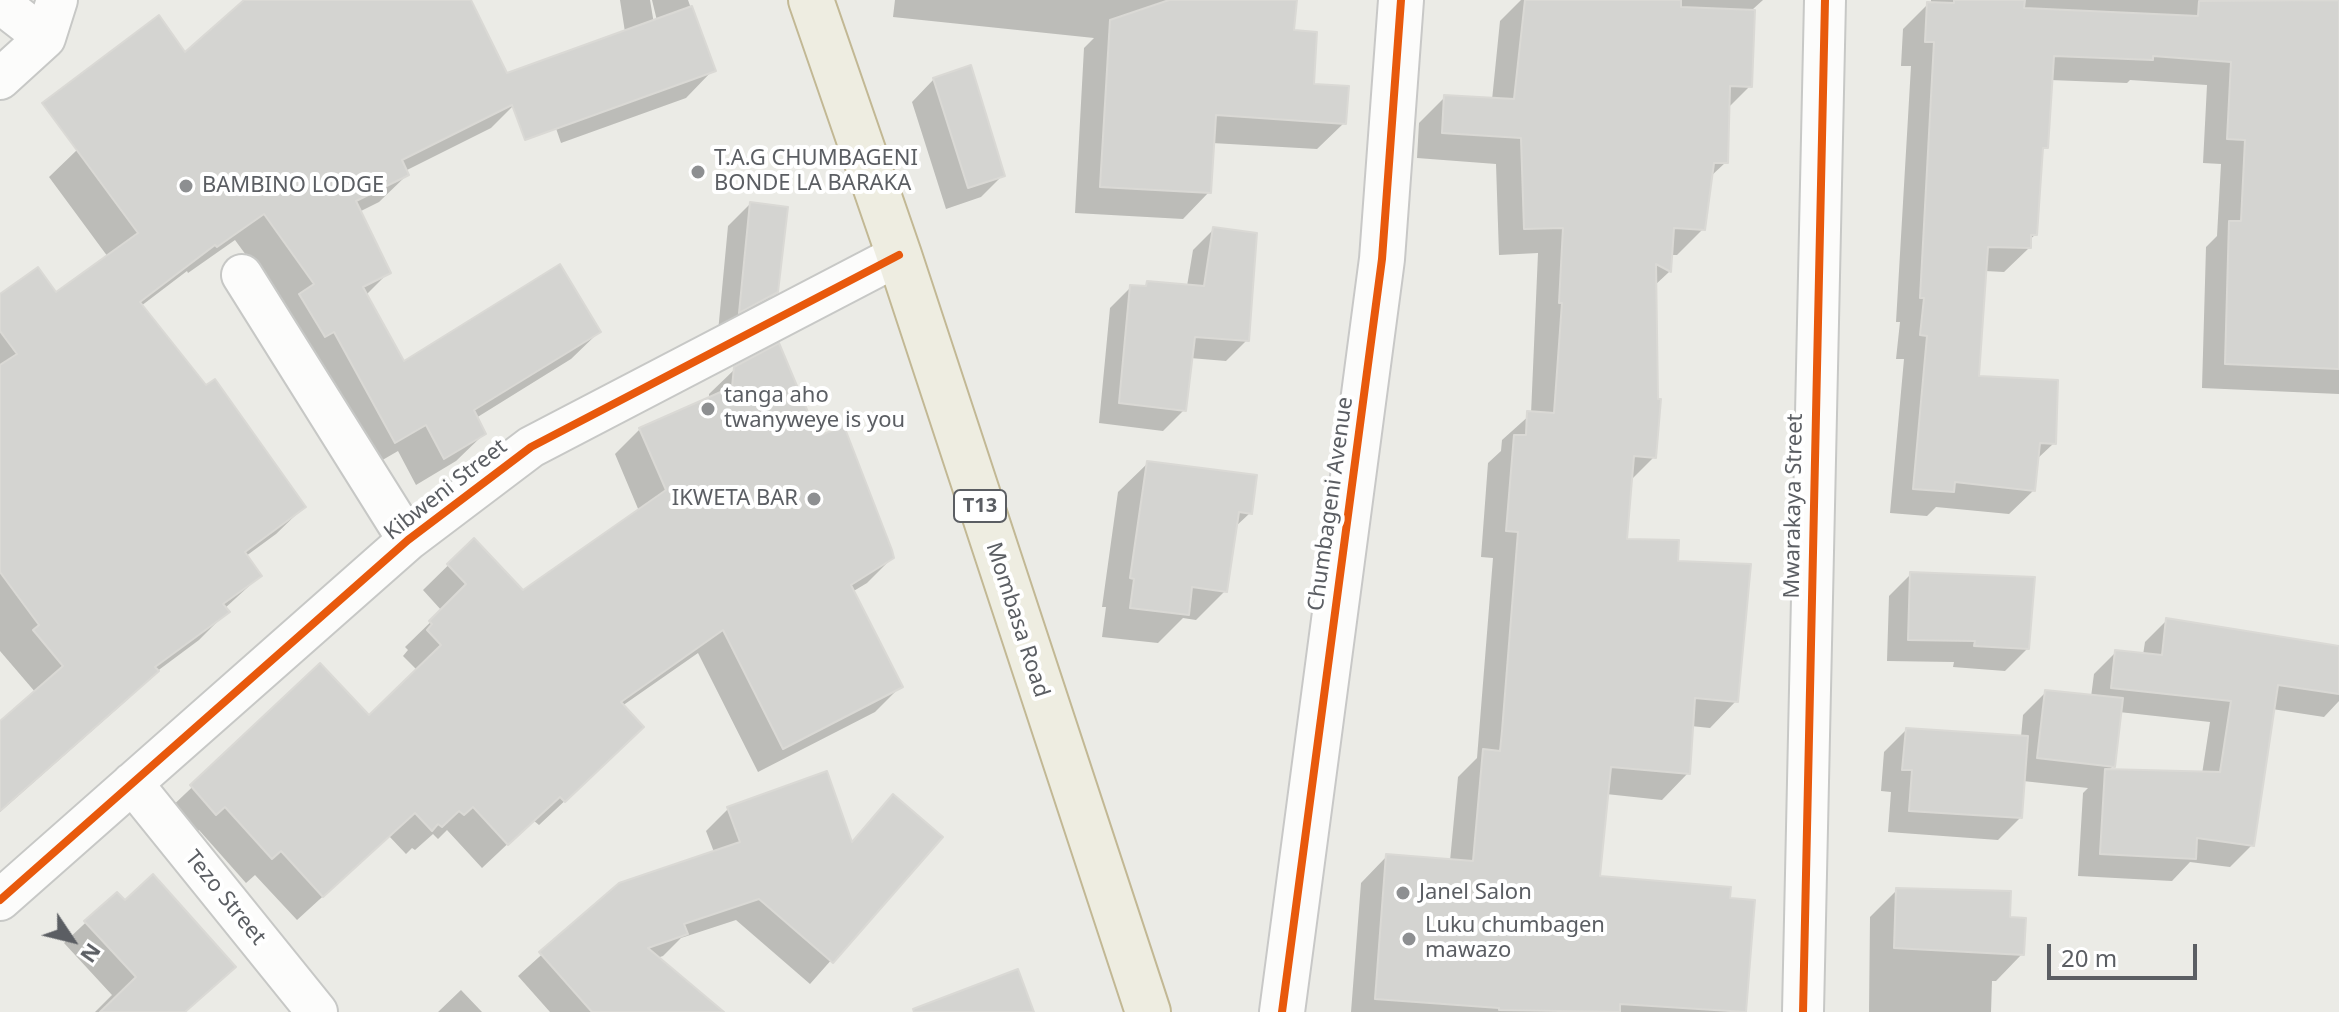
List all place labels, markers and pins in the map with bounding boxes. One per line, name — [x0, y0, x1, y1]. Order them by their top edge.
place label: T.A.G CHUMBAGENI BONDE LA BARAKA — [714, 146, 918, 198]
marker: T.A.G CHUMBAGENI BONDE LA BARAKA — [689, 163, 707, 181]
place label: BAMBINO LODGE — [202, 173, 384, 199]
marker: BAMBINO LODGE — [177, 177, 195, 195]
place label: tanga aho twanyweye is you — [724, 383, 905, 434]
marker: tanga aho twanyweye is you — [699, 400, 717, 418]
place label: IKWETA BAR — [672, 486, 798, 512]
marker: IKWETA BAR — [805, 490, 823, 508]
place label: Janel Salon — [1419, 880, 1532, 906]
marker: Janel Salon — [1394, 884, 1412, 902]
place label: Luku chumbagen mawazo — [1425, 913, 1605, 964]
marker: Luku chumbagen mawazo — [1400, 930, 1418, 948]

